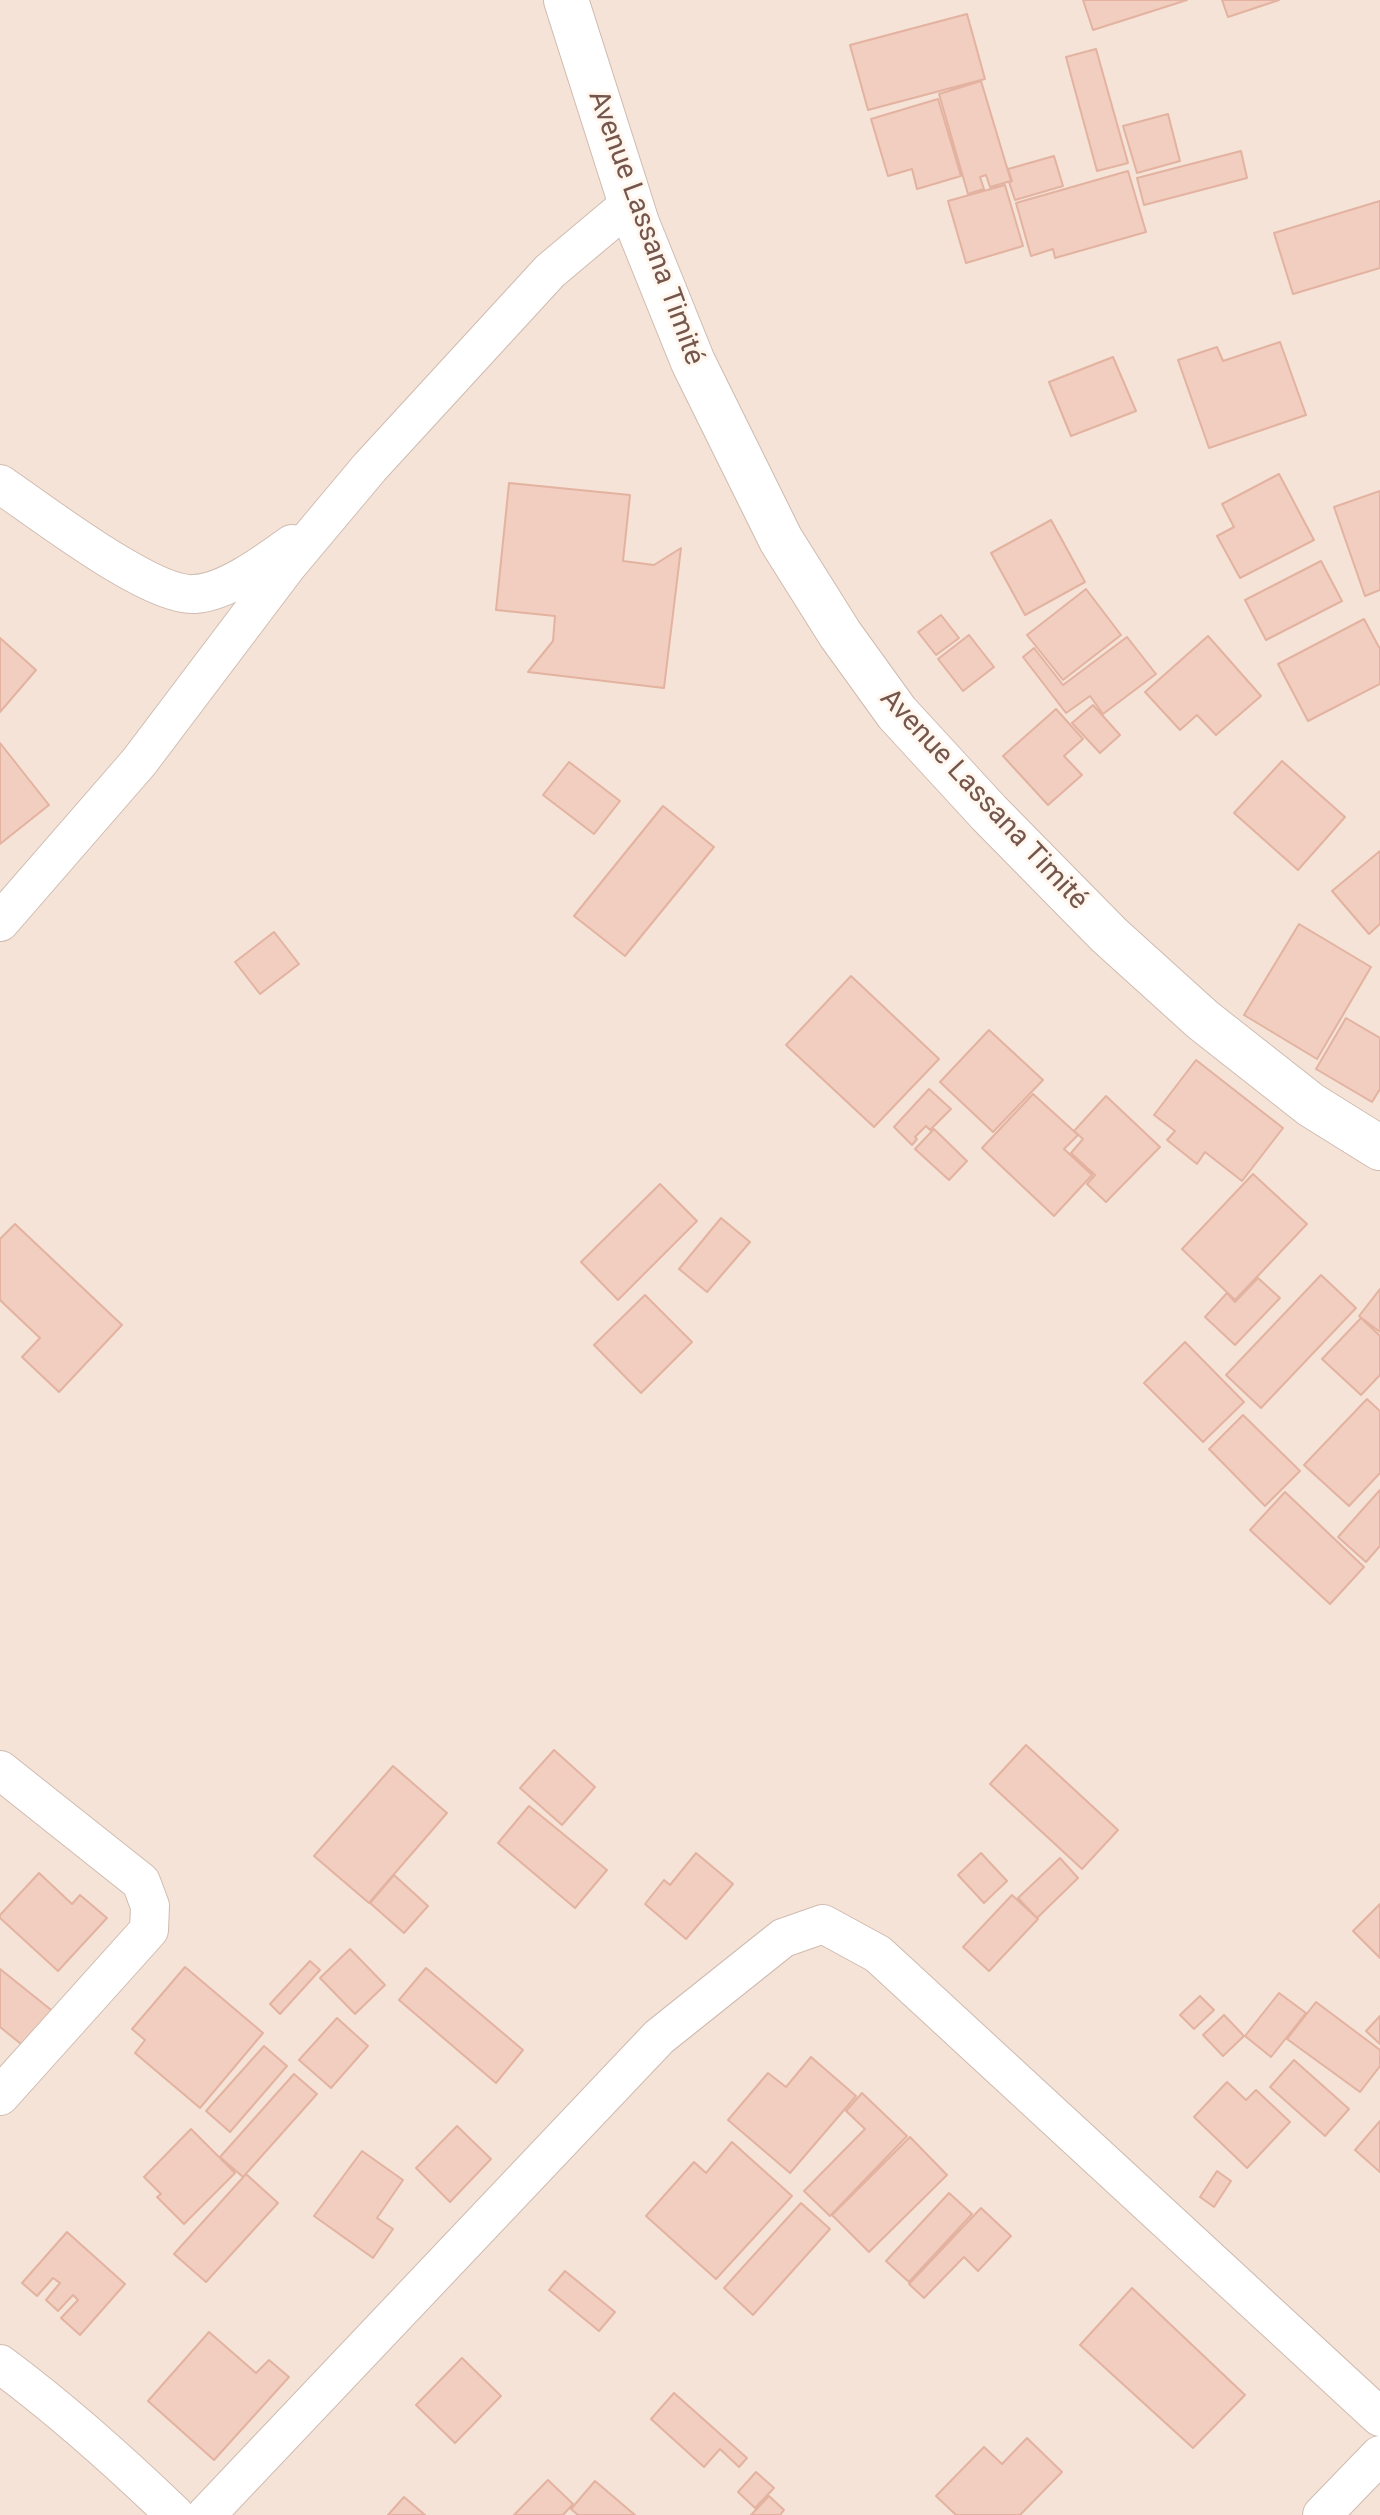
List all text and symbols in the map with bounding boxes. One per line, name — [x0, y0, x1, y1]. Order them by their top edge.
street label: Avenue Lassana Timité — [580, 86, 710, 370]
street label: Avenue Lassana Timité — [872, 683, 1094, 917]

